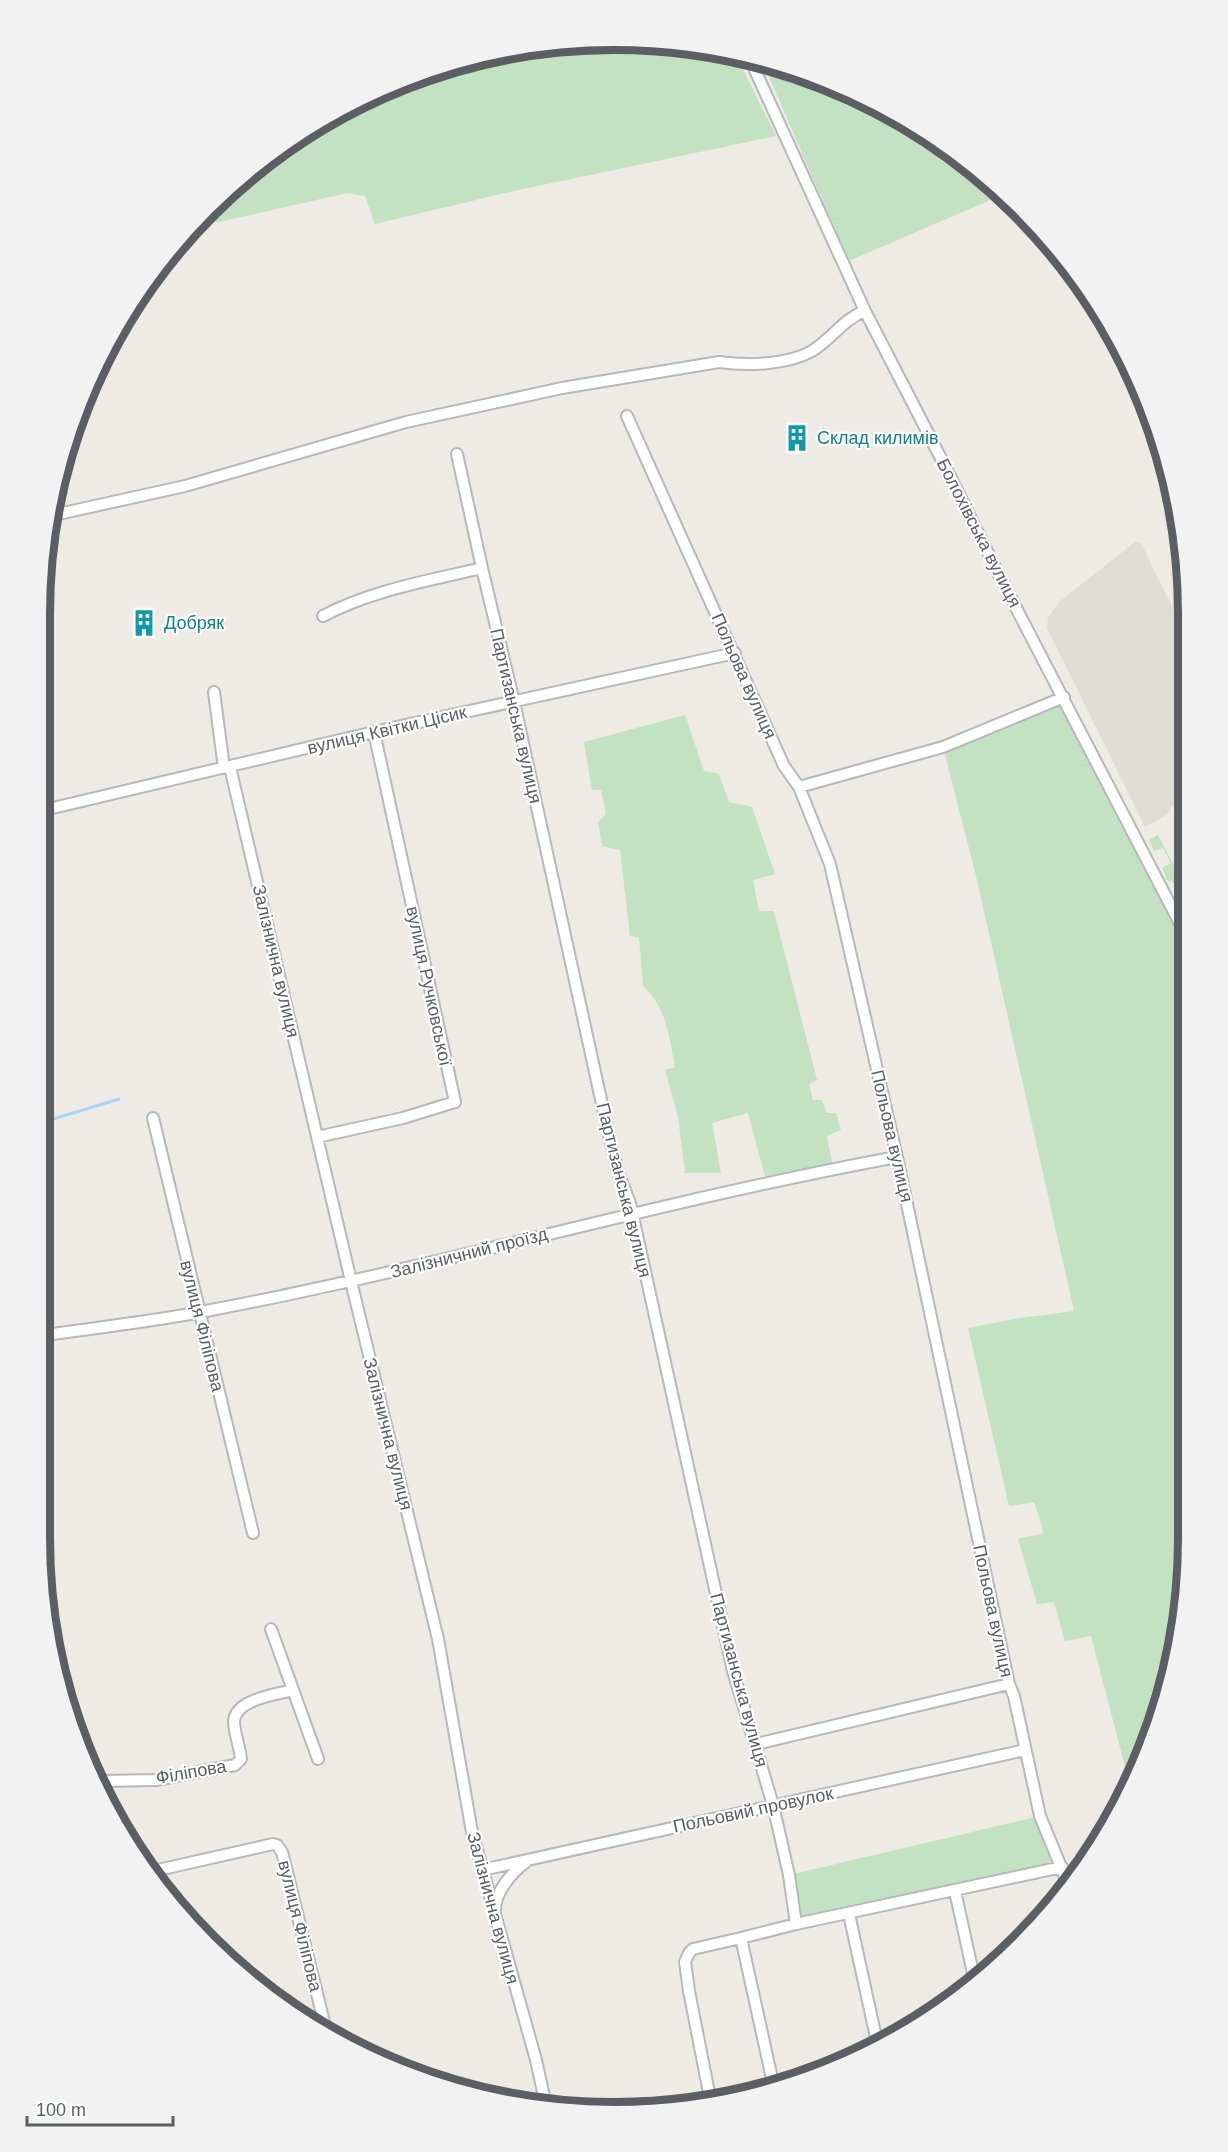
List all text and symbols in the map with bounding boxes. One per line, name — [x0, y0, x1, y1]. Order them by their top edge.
building icon: Склад килимів — [782, 423, 812, 453]
place label: Склад килимів — [817, 428, 939, 448]
street label: Болохівська вулиця — [933, 455, 1025, 611]
building icon: Добряк — [129, 608, 159, 638]
street label: Польова вулиця — [707, 610, 781, 742]
place label: Добряк — [164, 613, 224, 633]
street label: Партизанська вулиця — [486, 626, 546, 806]
street label: вулиця Квітки Цісик — [305, 702, 469, 758]
street label: Залізнична вулиця — [249, 883, 303, 1039]
street label: вулиця Ручковської — [402, 904, 456, 1068]
street label: Польова вулиця — [867, 1068, 917, 1204]
street label: Партизанська вулиця — [593, 1101, 655, 1279]
street label: Залізничний проїзд — [388, 1224, 550, 1282]
street label: вулиця Філіпова — [176, 1258, 228, 1395]
street label: Залізнична вулиця — [359, 1356, 417, 1512]
street label: Польова вулиця — [969, 1543, 1017, 1679]
street label: Партизанська вулиця — [706, 1591, 772, 1769]
street label: Філіпова — [154, 1756, 229, 1788]
street label: Польовий провулок — [671, 1783, 835, 1837]
street label: Залізнична вулиця — [463, 1830, 523, 1986]
street label: вулиця Філіпова — [274, 1858, 326, 1995]
scale bar — [27, 2089, 172, 2127]
text: 100 m — [36, 2100, 86, 2120]

